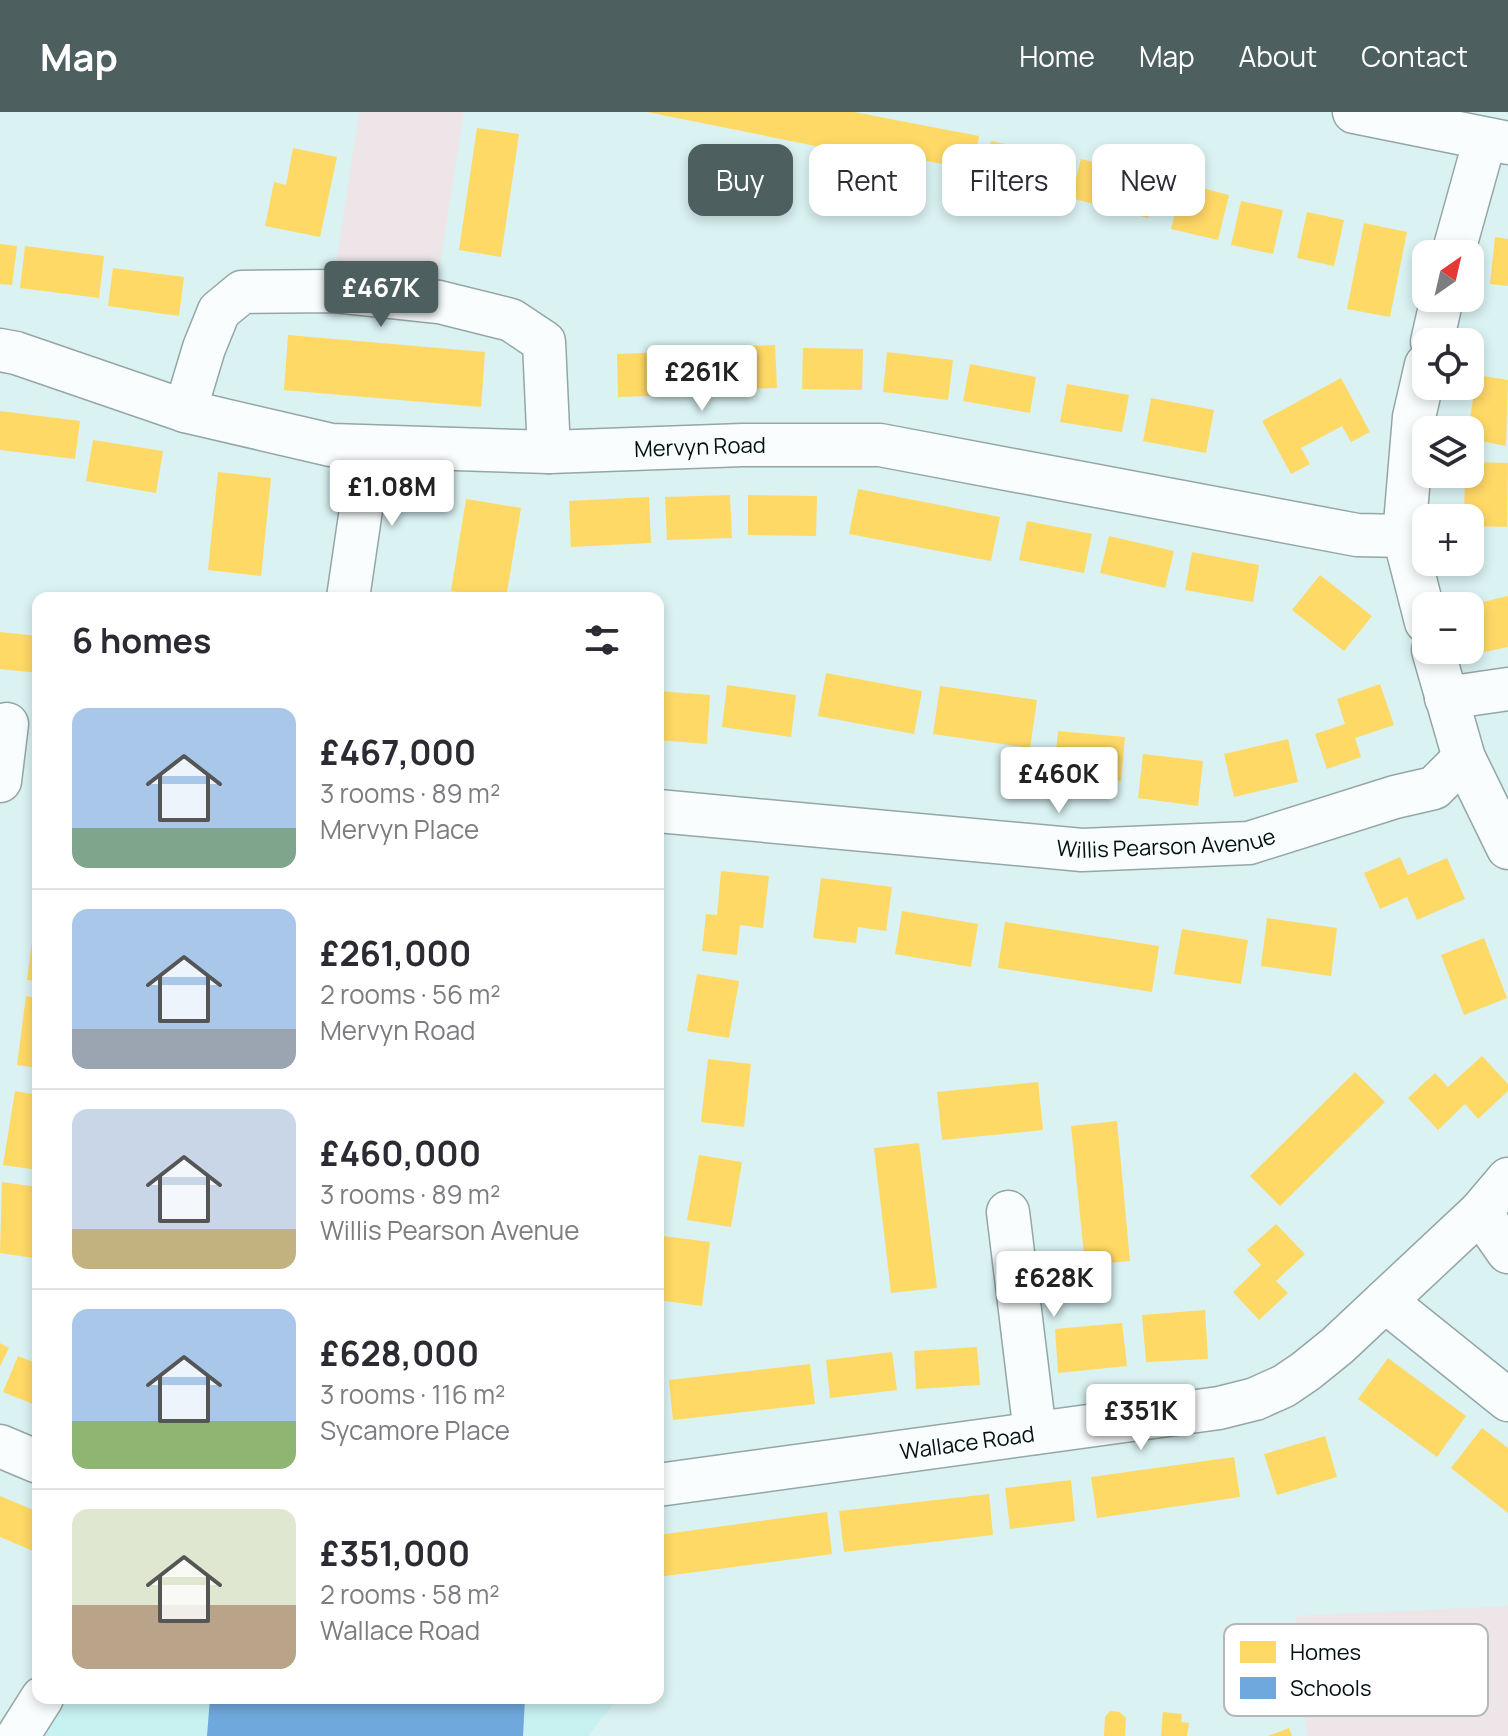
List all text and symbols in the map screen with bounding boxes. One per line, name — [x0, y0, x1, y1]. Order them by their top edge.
text: Map — [40, 30, 118, 82]
text: Home — [1019, 37, 1095, 75]
text: Map — [1139, 37, 1195, 75]
text: About — [1239, 37, 1317, 75]
text: Contact — [1361, 37, 1468, 75]
chip: Buy — [688, 144, 793, 216]
chip: Rent — [809, 144, 926, 216]
chip: Filters — [942, 144, 1076, 216]
chip: New — [1092, 144, 1205, 216]
north arrow — [1412, 240, 1484, 312]
map controls — [1412, 240, 1484, 664]
pin: £467K — [325, 261, 437, 329]
text: £467K — [342, 269, 420, 305]
button: locate — [1412, 328, 1484, 400]
pin: £261K — [646, 345, 758, 413]
text: £261K — [665, 353, 739, 389]
button: layers — [1412, 416, 1484, 488]
street label: Mervyn Road — [634, 430, 766, 464]
pin: £1.08M — [327, 460, 457, 528]
text: £1.08M — [348, 468, 436, 504]
button: + — [1412, 504, 1484, 576]
button: − — [1412, 592, 1484, 664]
text: 6 homes — [72, 617, 211, 663]
icon: filters — [580, 618, 624, 662]
text: £467,000 — [320, 729, 476, 775]
icon: home — [136, 740, 232, 836]
pin: £460K — [1003, 747, 1115, 815]
text: £460K — [1019, 755, 1099, 791]
text: 3 rooms · 89 m² — [320, 775, 500, 811]
text: Mervyn Place — [320, 811, 479, 847]
street label: Willis Pearson Avenue — [1055, 821, 1279, 865]
text: £261,000 — [320, 930, 471, 976]
icon: home — [136, 941, 232, 1037]
text: 2 rooms · 56 m² — [320, 976, 501, 1012]
text: Mervyn Road — [320, 1012, 475, 1048]
text: £460,000 — [320, 1130, 481, 1176]
icon: home — [136, 1141, 232, 1237]
text: 3 rooms · 89 m² — [320, 1176, 500, 1212]
text: Willis Pearson Avenue — [320, 1212, 579, 1248]
pin: £628K — [998, 1251, 1110, 1319]
text: £628K — [1014, 1259, 1094, 1295]
text: £628,000 — [320, 1330, 479, 1376]
icon: home — [136, 1341, 232, 1437]
text: 3 rooms · 116 m² — [320, 1376, 506, 1412]
pin: £351K — [1085, 1384, 1197, 1452]
text: £351K — [1104, 1392, 1178, 1428]
text: Sycamore Place — [320, 1412, 510, 1448]
street label: Wallace Road — [898, 1418, 1036, 1467]
text: £351,000 — [320, 1530, 470, 1576]
icon: home — [136, 1541, 232, 1637]
text: 2 rooms · 58 m² — [320, 1576, 500, 1612]
text: Wallace Road — [320, 1612, 480, 1648]
legend — [1224, 1624, 1488, 1716]
text: Homes — [1290, 1637, 1361, 1667]
text: Schools — [1290, 1673, 1372, 1703]

